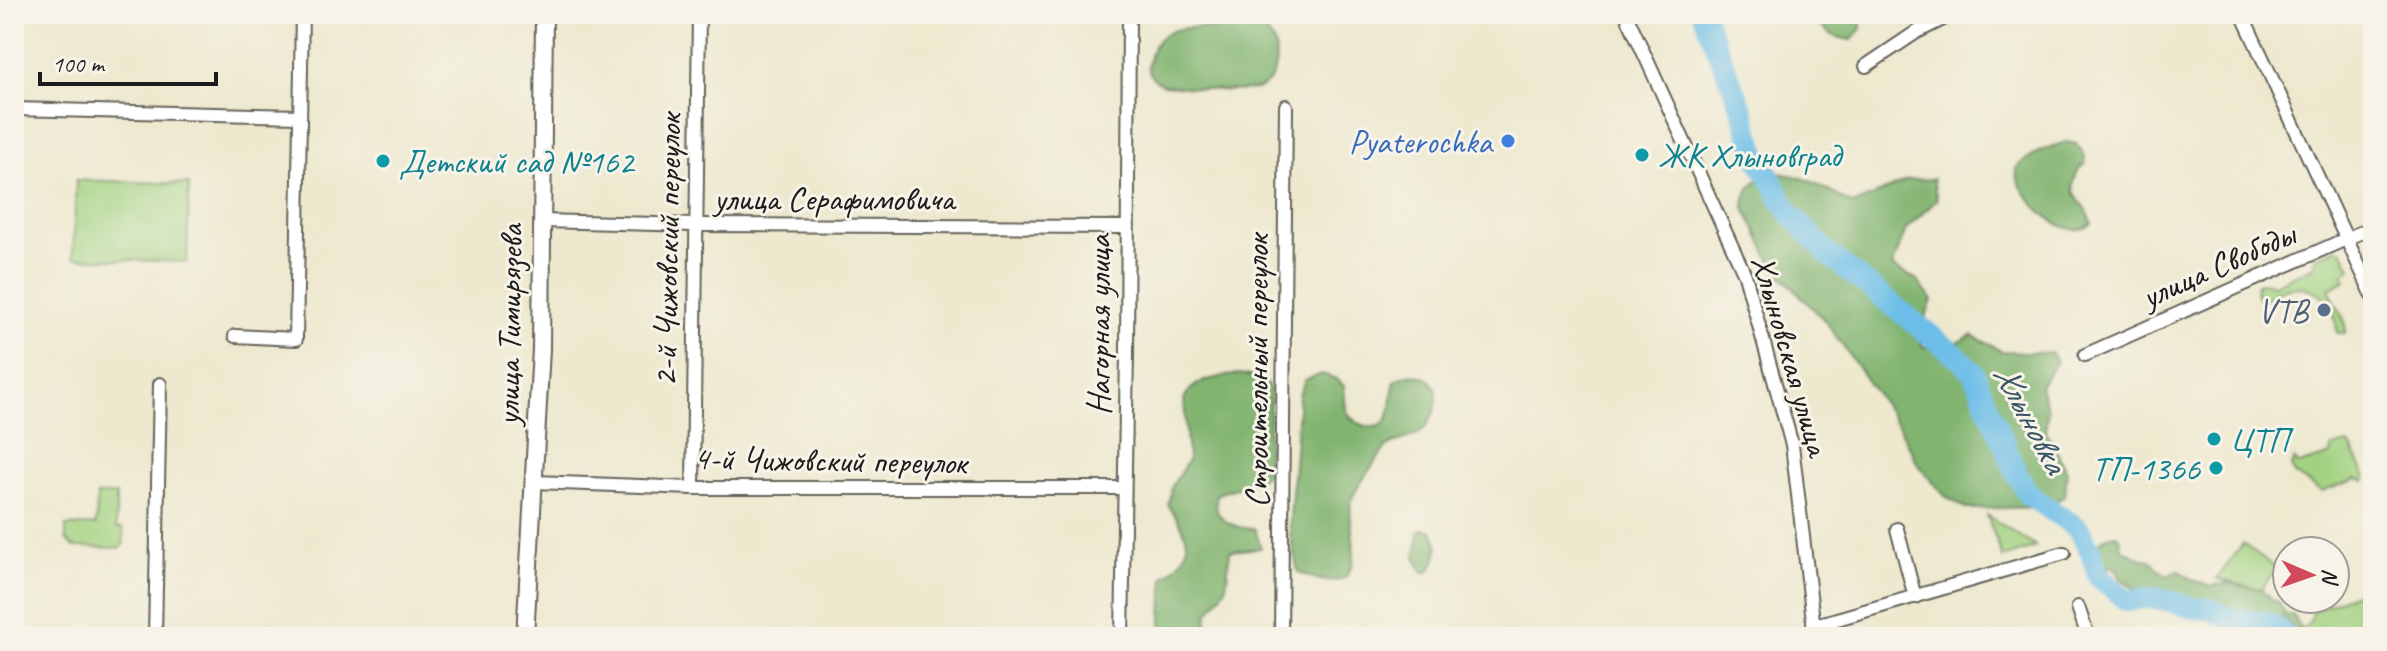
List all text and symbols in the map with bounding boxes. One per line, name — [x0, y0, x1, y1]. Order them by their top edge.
scale bar — [40, 36, 216, 86]
text: 100 m — [52, 49, 106, 79]
street label: 2-й Чижовский переулок — [643, 110, 691, 387]
place label: Pyaterochka — [1349, 120, 1494, 163]
marker: Pyaterochka — [1499, 132, 1517, 150]
place label: ЖК Хлыновград — [1658, 134, 1844, 177]
place label: Детский сад №162 — [399, 140, 636, 183]
marker: ЖК Хлыновград — [1633, 146, 1651, 164]
marker: Детский сад №162 — [374, 152, 392, 170]
street label: улица Серафимовича — [712, 177, 957, 220]
street label: улица Свободы — [2133, 211, 2304, 319]
street label: улица Тимирязева — [486, 222, 532, 428]
street label: Строительный переулок — [1235, 231, 1278, 508]
street label: Нагорная улица — [1077, 233, 1120, 415]
street label: Хлыновская улица — [1742, 250, 1841, 463]
place label: VTB — [2258, 289, 2311, 332]
marker: VTB — [2315, 301, 2333, 319]
water label: Хлыновка — [1983, 356, 2080, 483]
place label: ЦТП — [2230, 418, 2295, 461]
marker: ЦТП — [2205, 430, 2223, 448]
street label: 4-й Чижовский переулок — [693, 436, 970, 484]
place label: ТП-1366 — [2092, 447, 2202, 490]
marker: ТП-1366 — [2207, 459, 2225, 477]
north arrow — [2271, 535, 2351, 615]
text: N — [2316, 568, 2344, 586]

